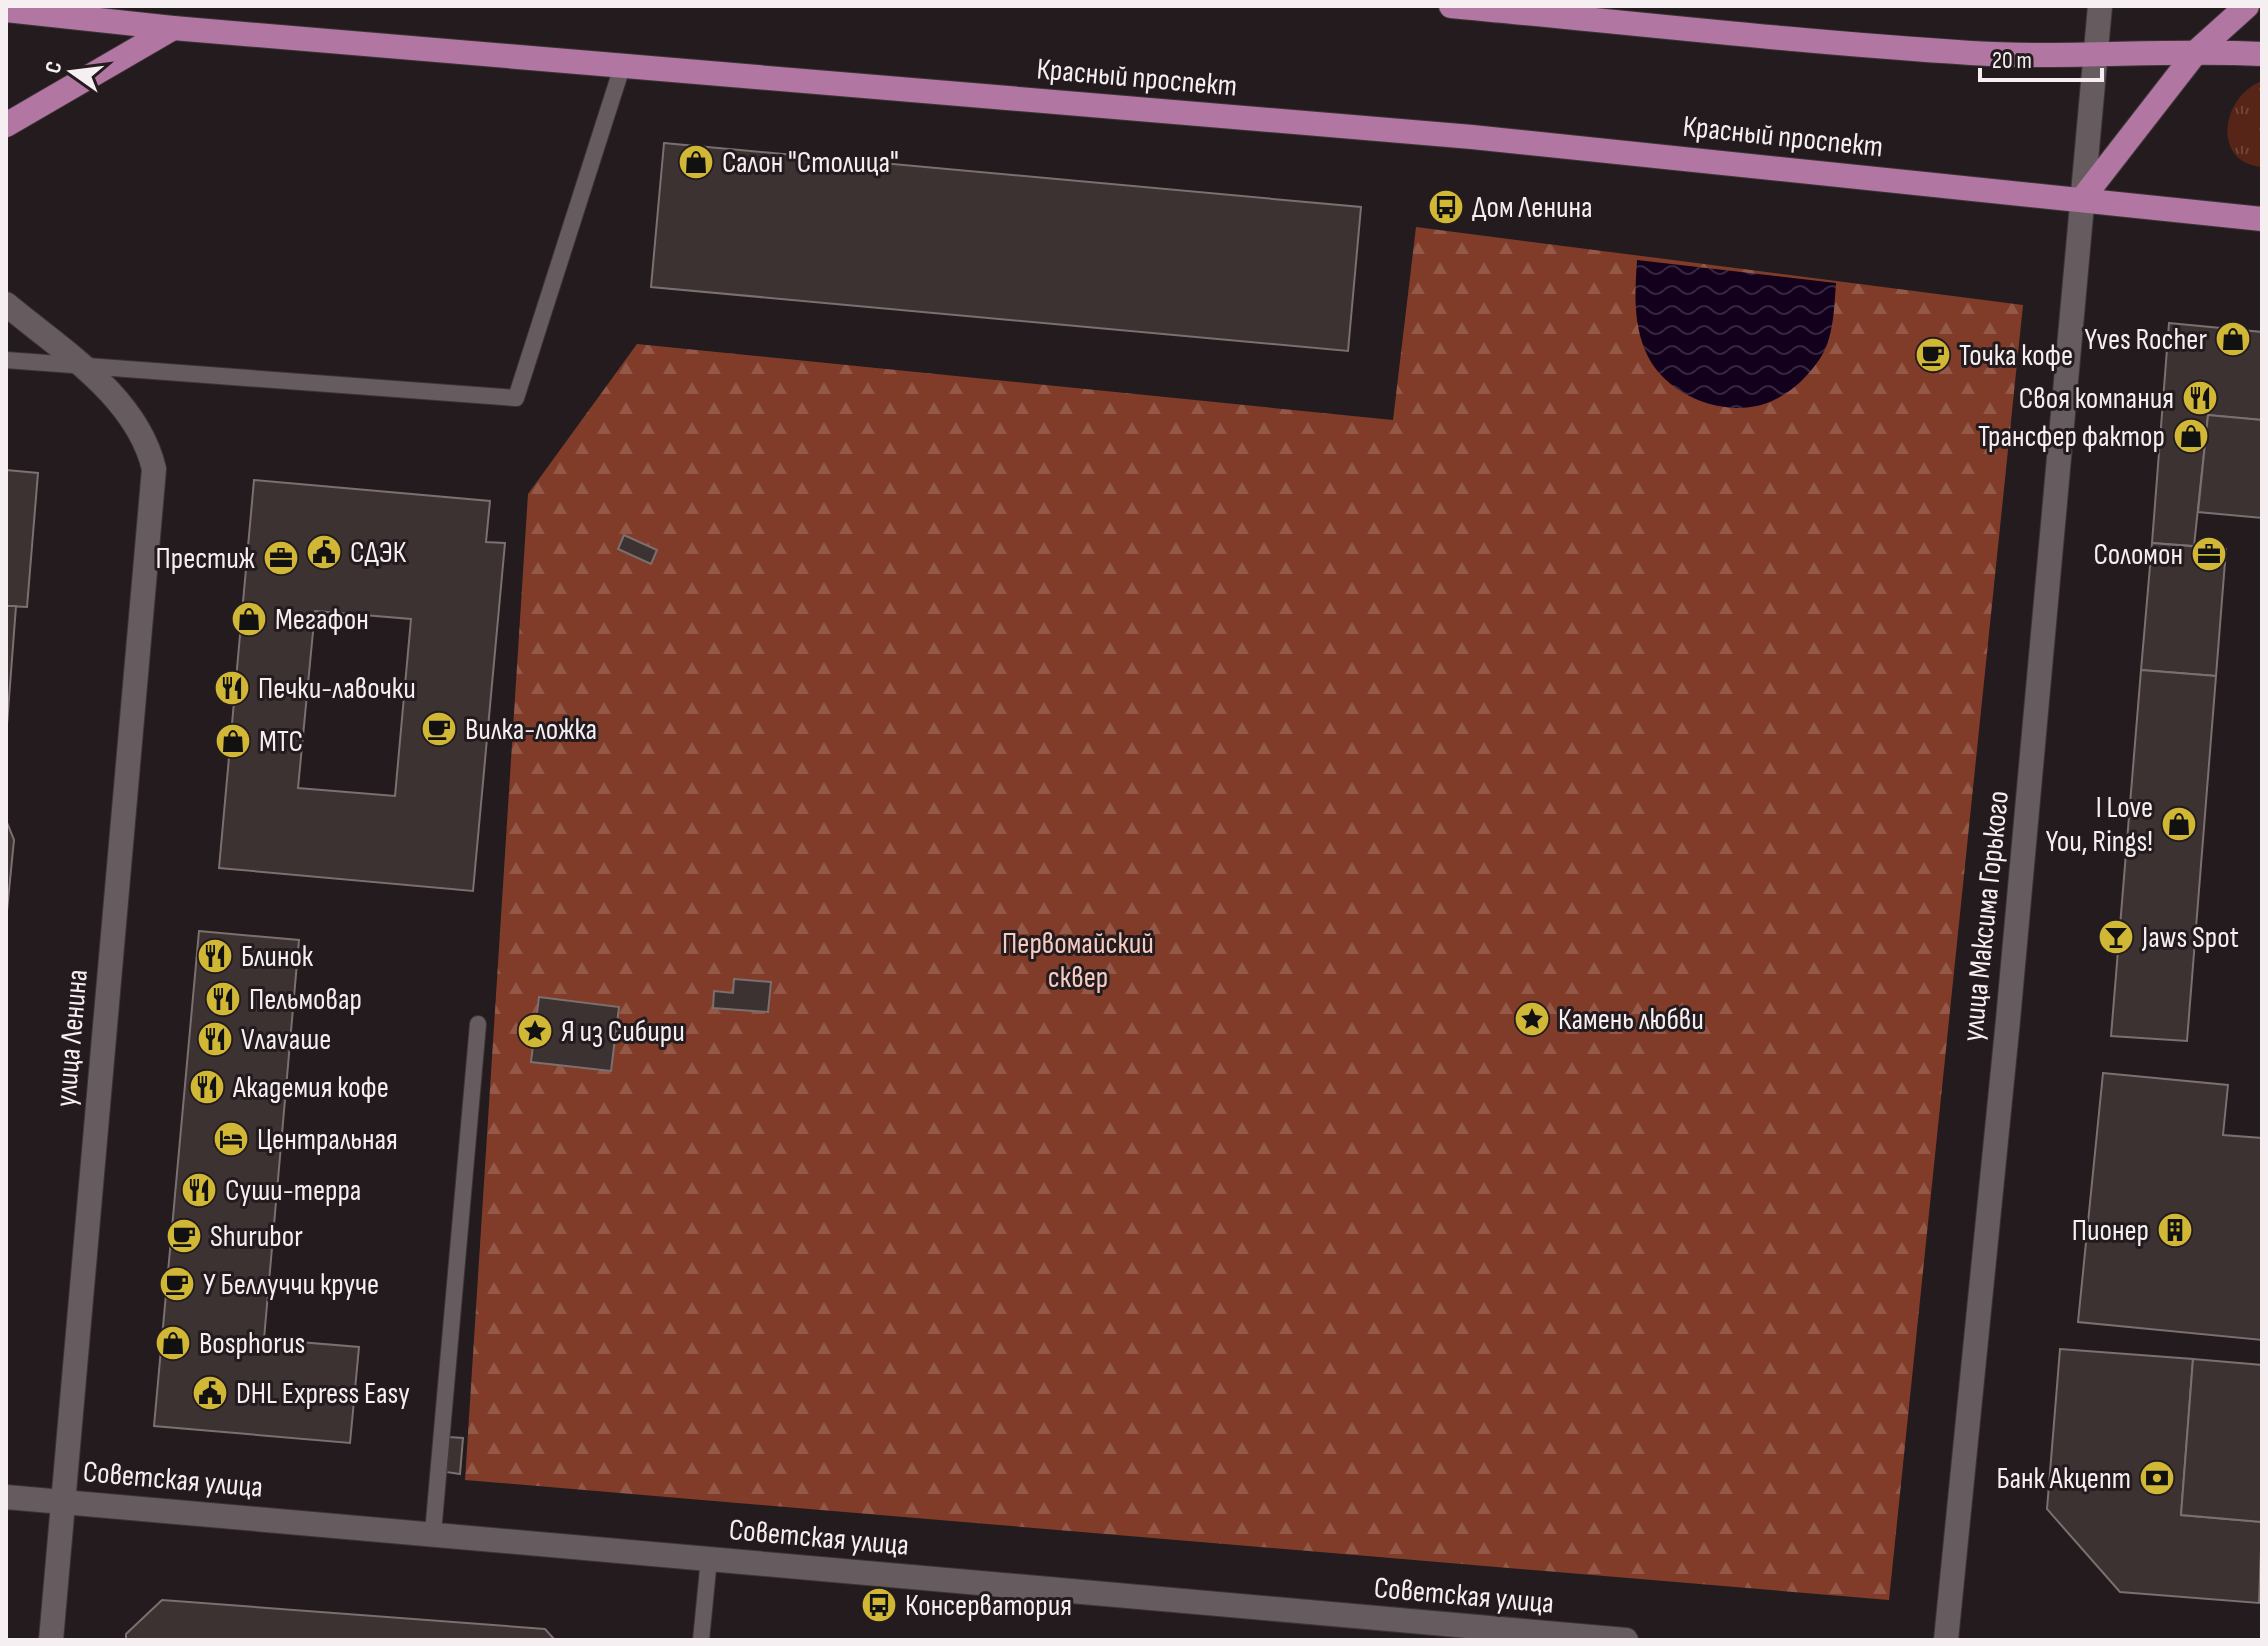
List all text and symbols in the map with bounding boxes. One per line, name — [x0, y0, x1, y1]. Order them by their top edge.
north arrow — [32, 32, 112, 112]
scale bar — [1980, 32, 2102, 82]
text: 20 m — [1992, 46, 2032, 75]
street label: Красный проспект — [1035, 51, 1239, 105]
text: С — [40, 59, 69, 76]
street label: Красный проспект — [1681, 109, 1885, 165]
shop icon: Салон "Столица" — [677, 143, 715, 181]
place label: Салон "Столица" — [722, 145, 899, 181]
bus stop icon: Дом Ленина — [1427, 188, 1465, 226]
place label: Дом Ленина — [1472, 190, 1593, 226]
shop icon: Yves Rocher — [2214, 320, 2252, 358]
place label: Yves Rocher — [2085, 322, 2207, 358]
cafe icon: Точка кофе — [1914, 336, 1952, 374]
place label: Точка кофе — [1959, 338, 2073, 374]
restaurant icon: Своя компания — [2181, 379, 2219, 417]
place label: Своя компания — [2019, 381, 2174, 417]
shop icon: Трансфер фактор — [2172, 417, 2210, 455]
place label: Трансфер фактор — [1978, 419, 2165, 455]
public building icon: СДЭК — [305, 533, 343, 571]
place label: СДЭК — [350, 535, 407, 571]
office icon: Соломон — [2190, 535, 2228, 573]
place label: Соломон — [2094, 537, 2183, 573]
office icon: Престиж — [262, 539, 300, 577]
place label: Престиж — [156, 541, 255, 577]
shop icon: Мегафон — [230, 600, 268, 638]
place label: Мегафон — [275, 602, 369, 638]
restaurant icon: Печки-лавочки — [213, 669, 251, 707]
place label: Печки-лавочки — [258, 671, 416, 707]
cafe icon: Вилка-ложка — [420, 710, 458, 748]
place label: Вилка-ложка — [465, 712, 597, 748]
shop icon: МТС — [214, 722, 252, 760]
place label: МТС — [259, 724, 303, 760]
street label: улица Максима Горького — [1955, 789, 2017, 1043]
place label: I Love You, Rings! — [2046, 790, 2153, 860]
shop icon: I Love You, Rings! — [2160, 805, 2198, 843]
bar icon: Jaws Spot — [2097, 918, 2135, 956]
place label: Jaws Spot — [2141, 920, 2239, 956]
park label: Первомайский сквер — [1002, 926, 1154, 996]
restaurant icon: Блинок — [196, 937, 234, 975]
place label: Блинок — [241, 939, 314, 975]
street label: улица Ленина — [48, 968, 96, 1108]
restaurant icon: Пельмовар — [204, 980, 242, 1018]
place label: Пельмовар — [249, 982, 362, 1018]
place icon: Камень любви — [1513, 1000, 1551, 1038]
place label: Камень любви — [1558, 1002, 1704, 1038]
place icon: Я из Сибири — [516, 1012, 554, 1050]
place label: Я из Сибири — [561, 1014, 685, 1050]
restaurant icon: Vлаvаше — [196, 1020, 234, 1058]
place label: Vлаvаше — [241, 1022, 331, 1058]
restaurant icon: Академия кофе — [188, 1068, 226, 1106]
place label: Академия кофе — [232, 1070, 389, 1106]
hotel icon: Центральная — [212, 1120, 250, 1158]
place label: Центральная — [257, 1122, 398, 1158]
restaurant icon: Суши-терра — [180, 1171, 218, 1209]
place label: Суши-терра — [225, 1173, 361, 1209]
building icon: Пионер — [2156, 1211, 2194, 1249]
place label: Пионер — [2072, 1213, 2149, 1249]
cafe icon: Shurubor — [165, 1217, 203, 1255]
place label: Shurubor — [210, 1219, 303, 1255]
cafe icon: У Беллуччи круче — [158, 1265, 196, 1303]
place label: У Беллуччи круче — [203, 1267, 379, 1303]
shop icon: Bosphorus — [154, 1324, 192, 1362]
place label: Bosphorus — [199, 1326, 305, 1362]
public building icon: DHL Express Easy — [191, 1374, 229, 1412]
place label: DHL Express Easy — [236, 1376, 410, 1412]
street label: Советская улица — [82, 1454, 264, 1506]
bank icon: Банк Акцепт — [2138, 1459, 2176, 1497]
place label: Банк Акцепт — [1997, 1461, 2131, 1497]
street label: Советская улица — [728, 1512, 910, 1564]
street label: Советская улица — [1373, 1570, 1555, 1622]
bus stop icon: Консерватория — [860, 1586, 898, 1624]
place label: Консерватория — [905, 1588, 1072, 1624]

